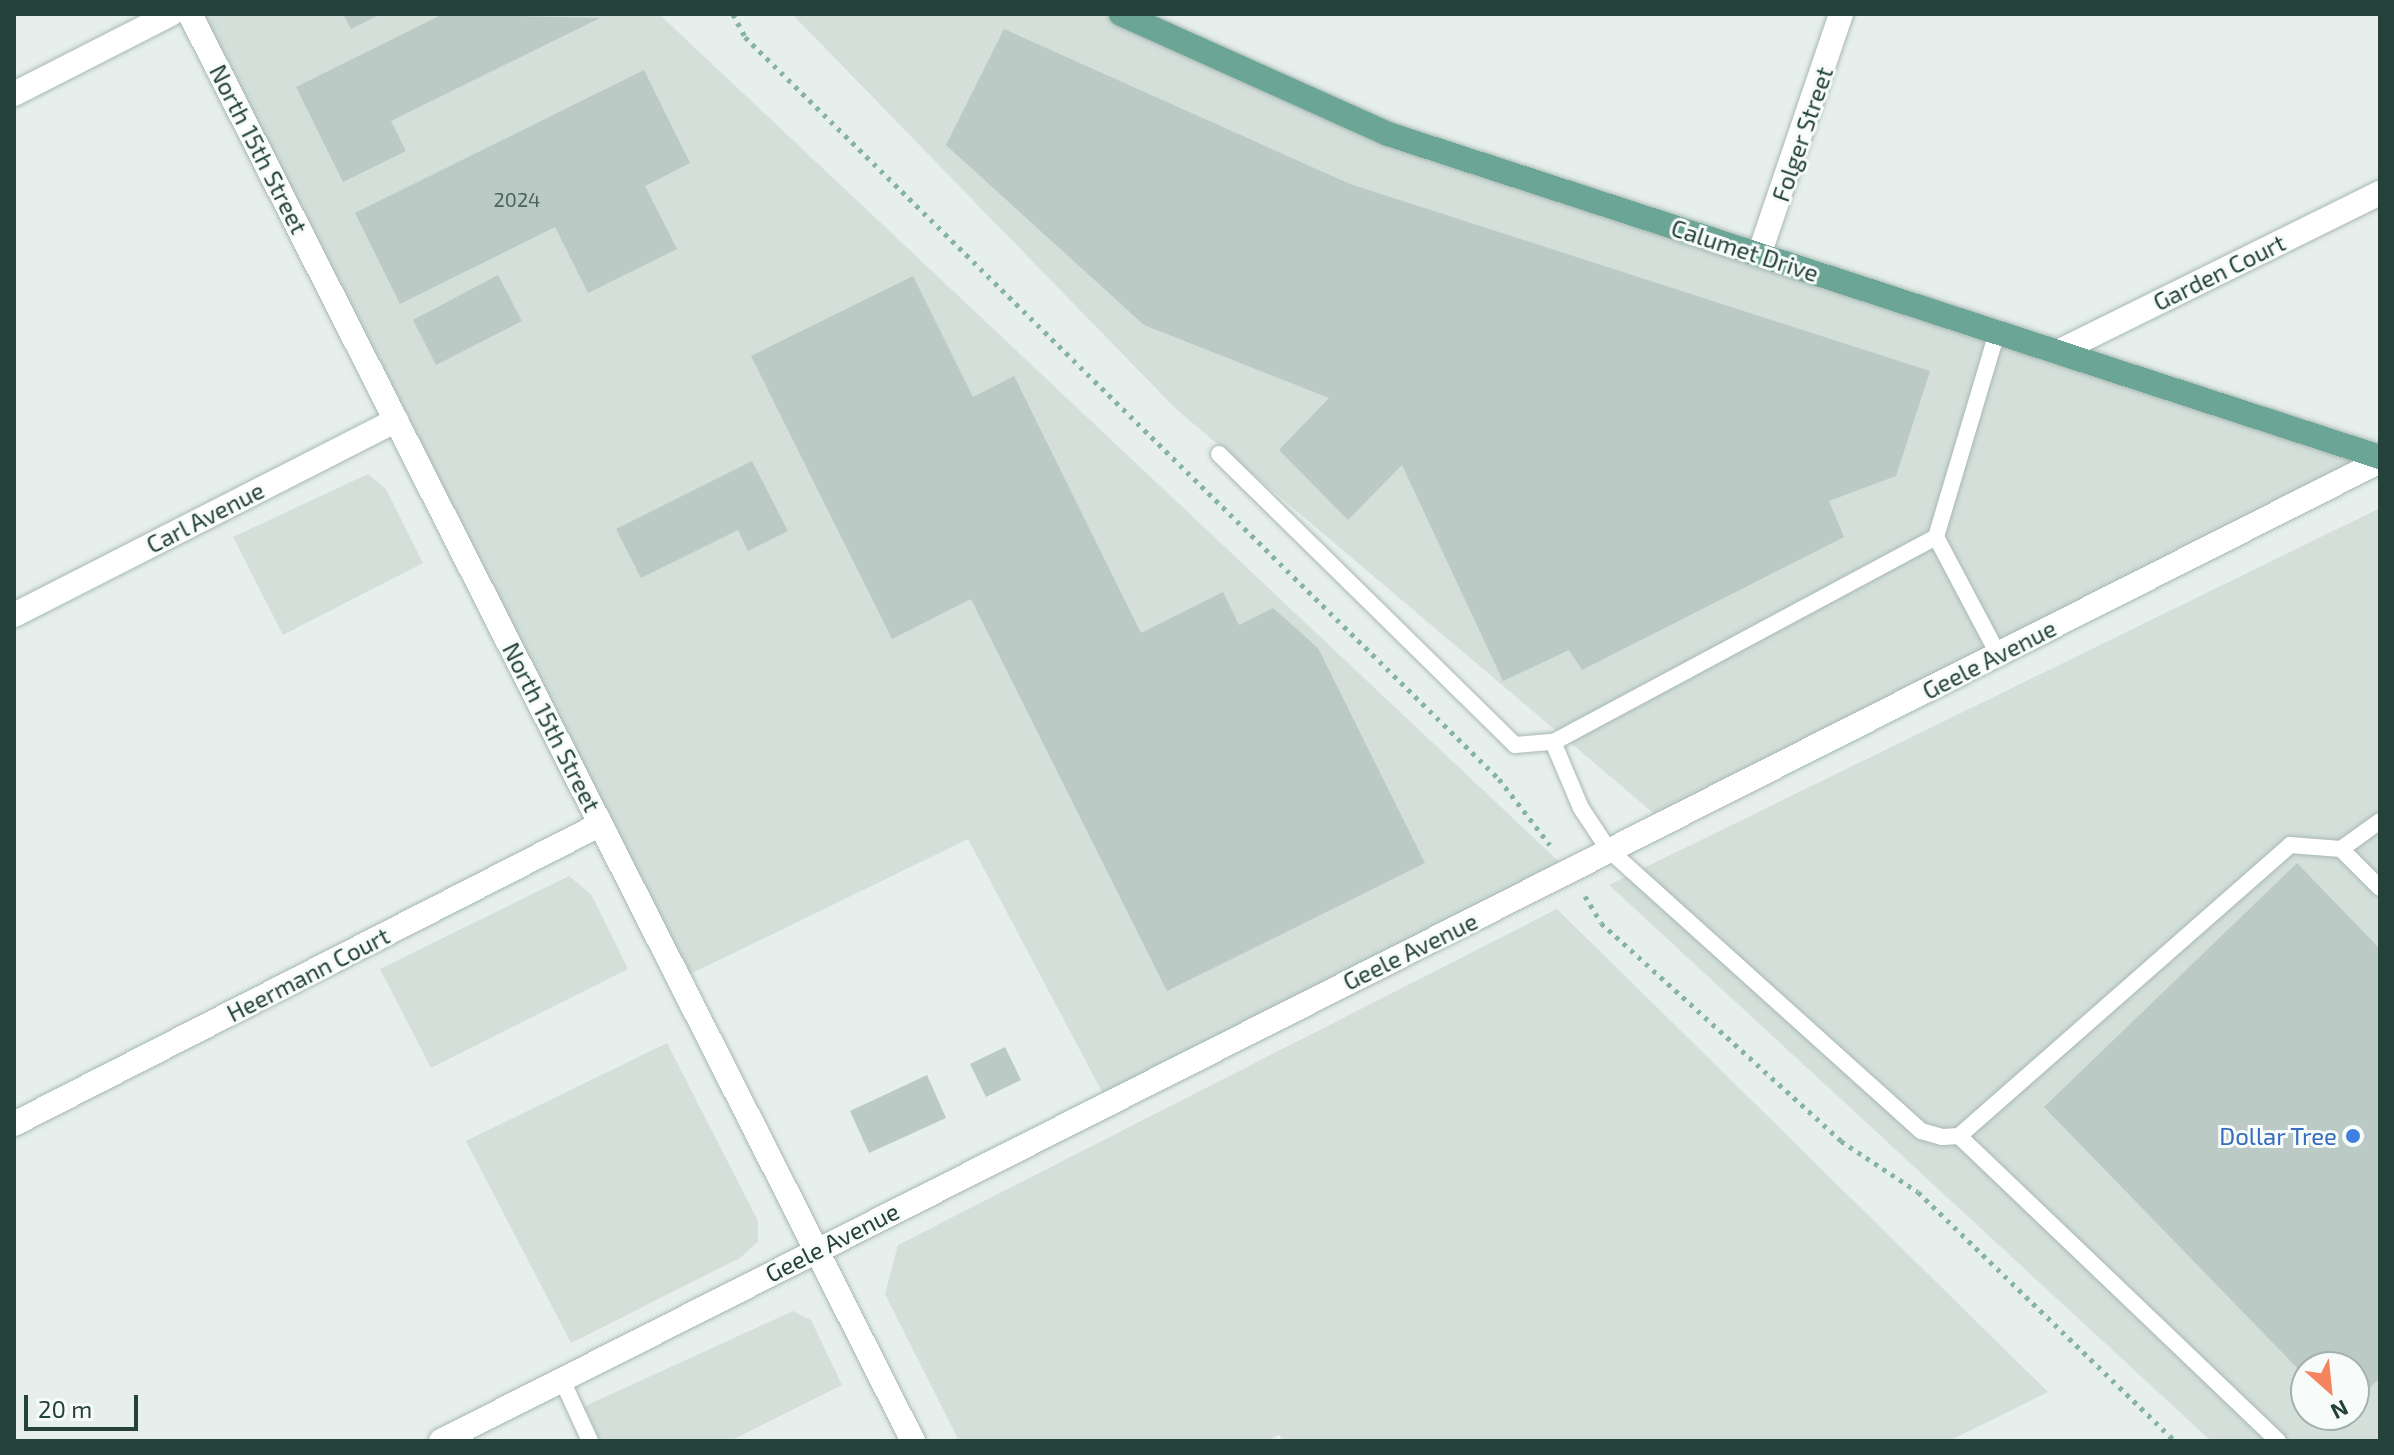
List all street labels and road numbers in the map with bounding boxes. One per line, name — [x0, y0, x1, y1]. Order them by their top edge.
street label: North 15th Street — [204, 60, 314, 238]
street label: Folger Street — [1765, 63, 1839, 205]
street label: Calumet Drive — [1668, 213, 1822, 287]
street label: Garden Court — [2148, 228, 2290, 316]
street label: Carl Avenue — [141, 475, 269, 559]
street label: Geele Avenue — [1917, 613, 2061, 705]
street label: North 15th Street — [497, 638, 607, 816]
street label: Geele Avenue — [1338, 906, 1482, 996]
street label: Heermann Court — [222, 921, 394, 1027]
street label: Geele Avenue — [760, 1196, 904, 1288]

